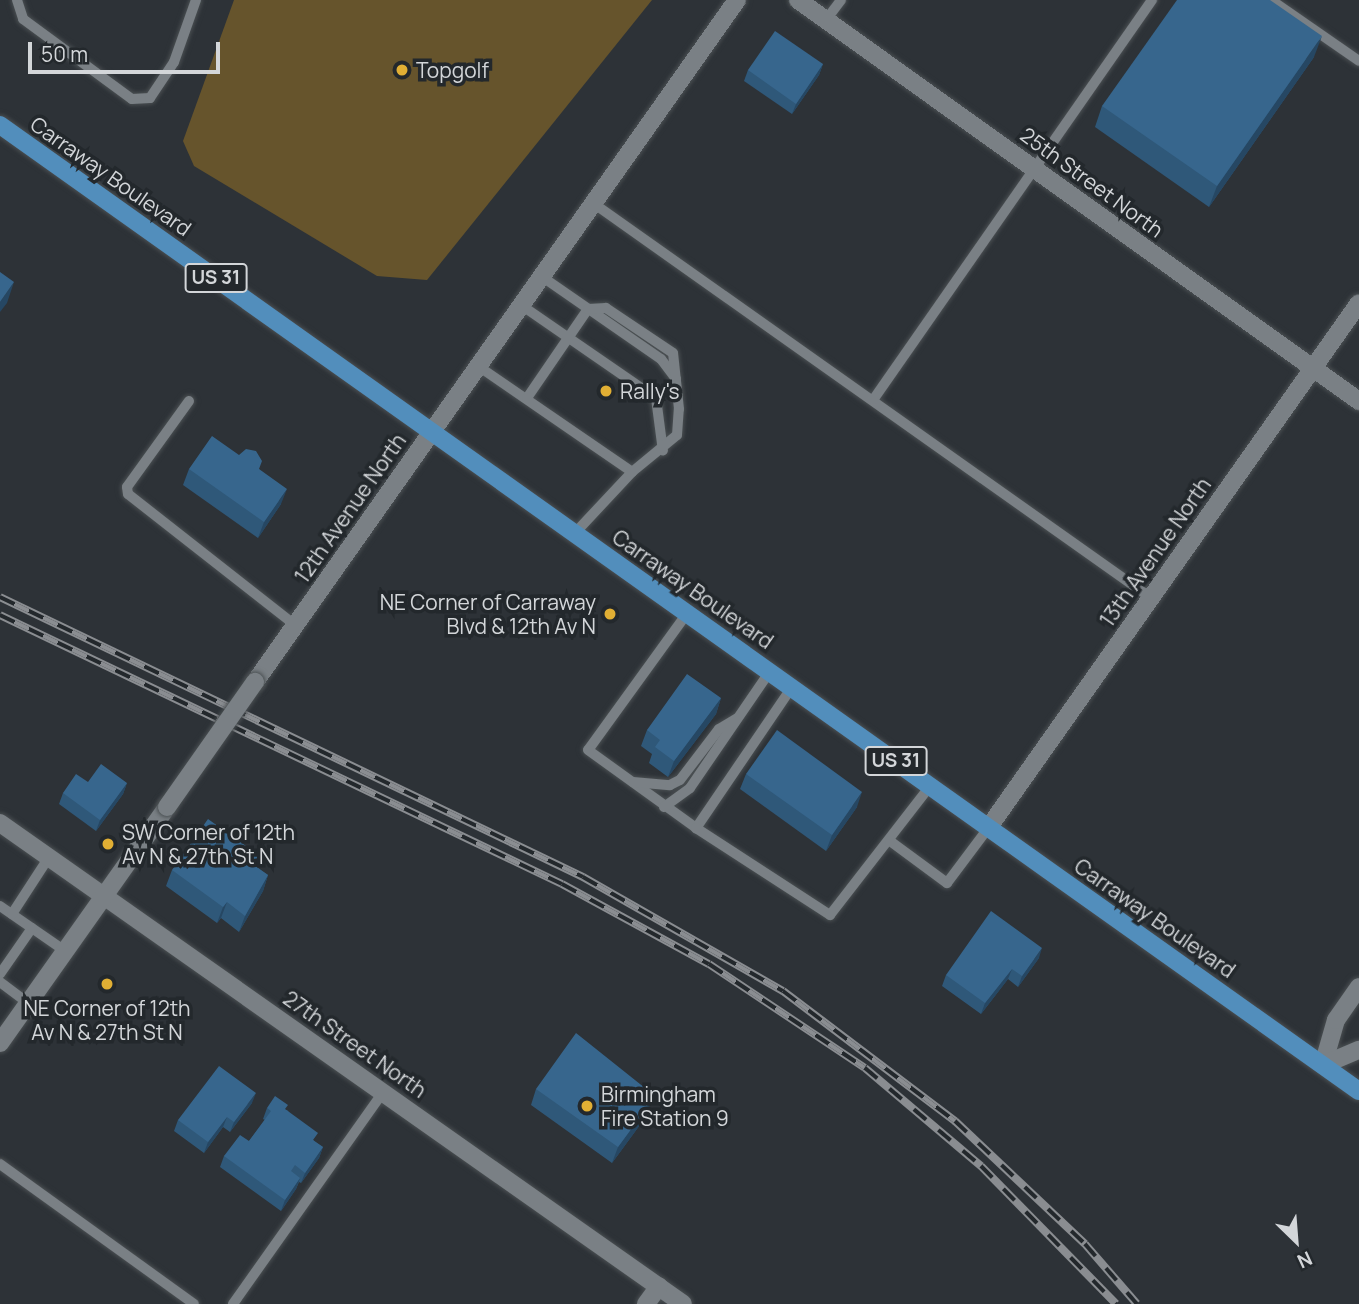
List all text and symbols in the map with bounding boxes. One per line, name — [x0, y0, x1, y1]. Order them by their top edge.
scale bar — [32, 28, 224, 72]
text: 50 m — [41, 40, 88, 68]
place label: Topgolf — [416, 57, 489, 83]
marker: Topgolf — [394, 62, 410, 78]
street label: Carraway Boulevard — [26, 111, 196, 241]
street label: 25th Street North — [1016, 122, 1168, 242]
road number: US 31 — [184, 262, 248, 294]
place label: Rally's — [620, 378, 680, 404]
marker: Rally's — [598, 383, 614, 399]
street label: 12th Avenue North — [289, 428, 411, 588]
street label: 13th Avenue North — [1094, 473, 1216, 631]
street label: Carraway Boulevard — [608, 524, 778, 654]
place label: NE Corner of Carraway Blvd & 12th Av N — [380, 589, 596, 639]
marker: NE Corner of Carraway Blvd & 12th Av N — [602, 606, 618, 622]
road number: US 31 — [864, 746, 928, 776]
place label: SW Corner of 12th Av N & 27th St N — [122, 819, 295, 869]
marker: SW Corner of 12th Av N & 27th St N — [100, 836, 116, 852]
street label: Carraway Boulevard — [1070, 853, 1240, 983]
marker: NE Corner of 12th Av N & 27th St N — [99, 976, 115, 992]
street label: 27th Street North — [279, 985, 431, 1103]
place label: NE Corner of 12th Av N & 27th St N — [23, 995, 191, 1045]
place label: Birmingham Fire Station 9 — [601, 1081, 729, 1131]
marker: Birmingham Fire Station 9 — [579, 1098, 595, 1114]
north arrow — [1261, 1206, 1331, 1276]
text: N — [1293, 1245, 1317, 1275]

